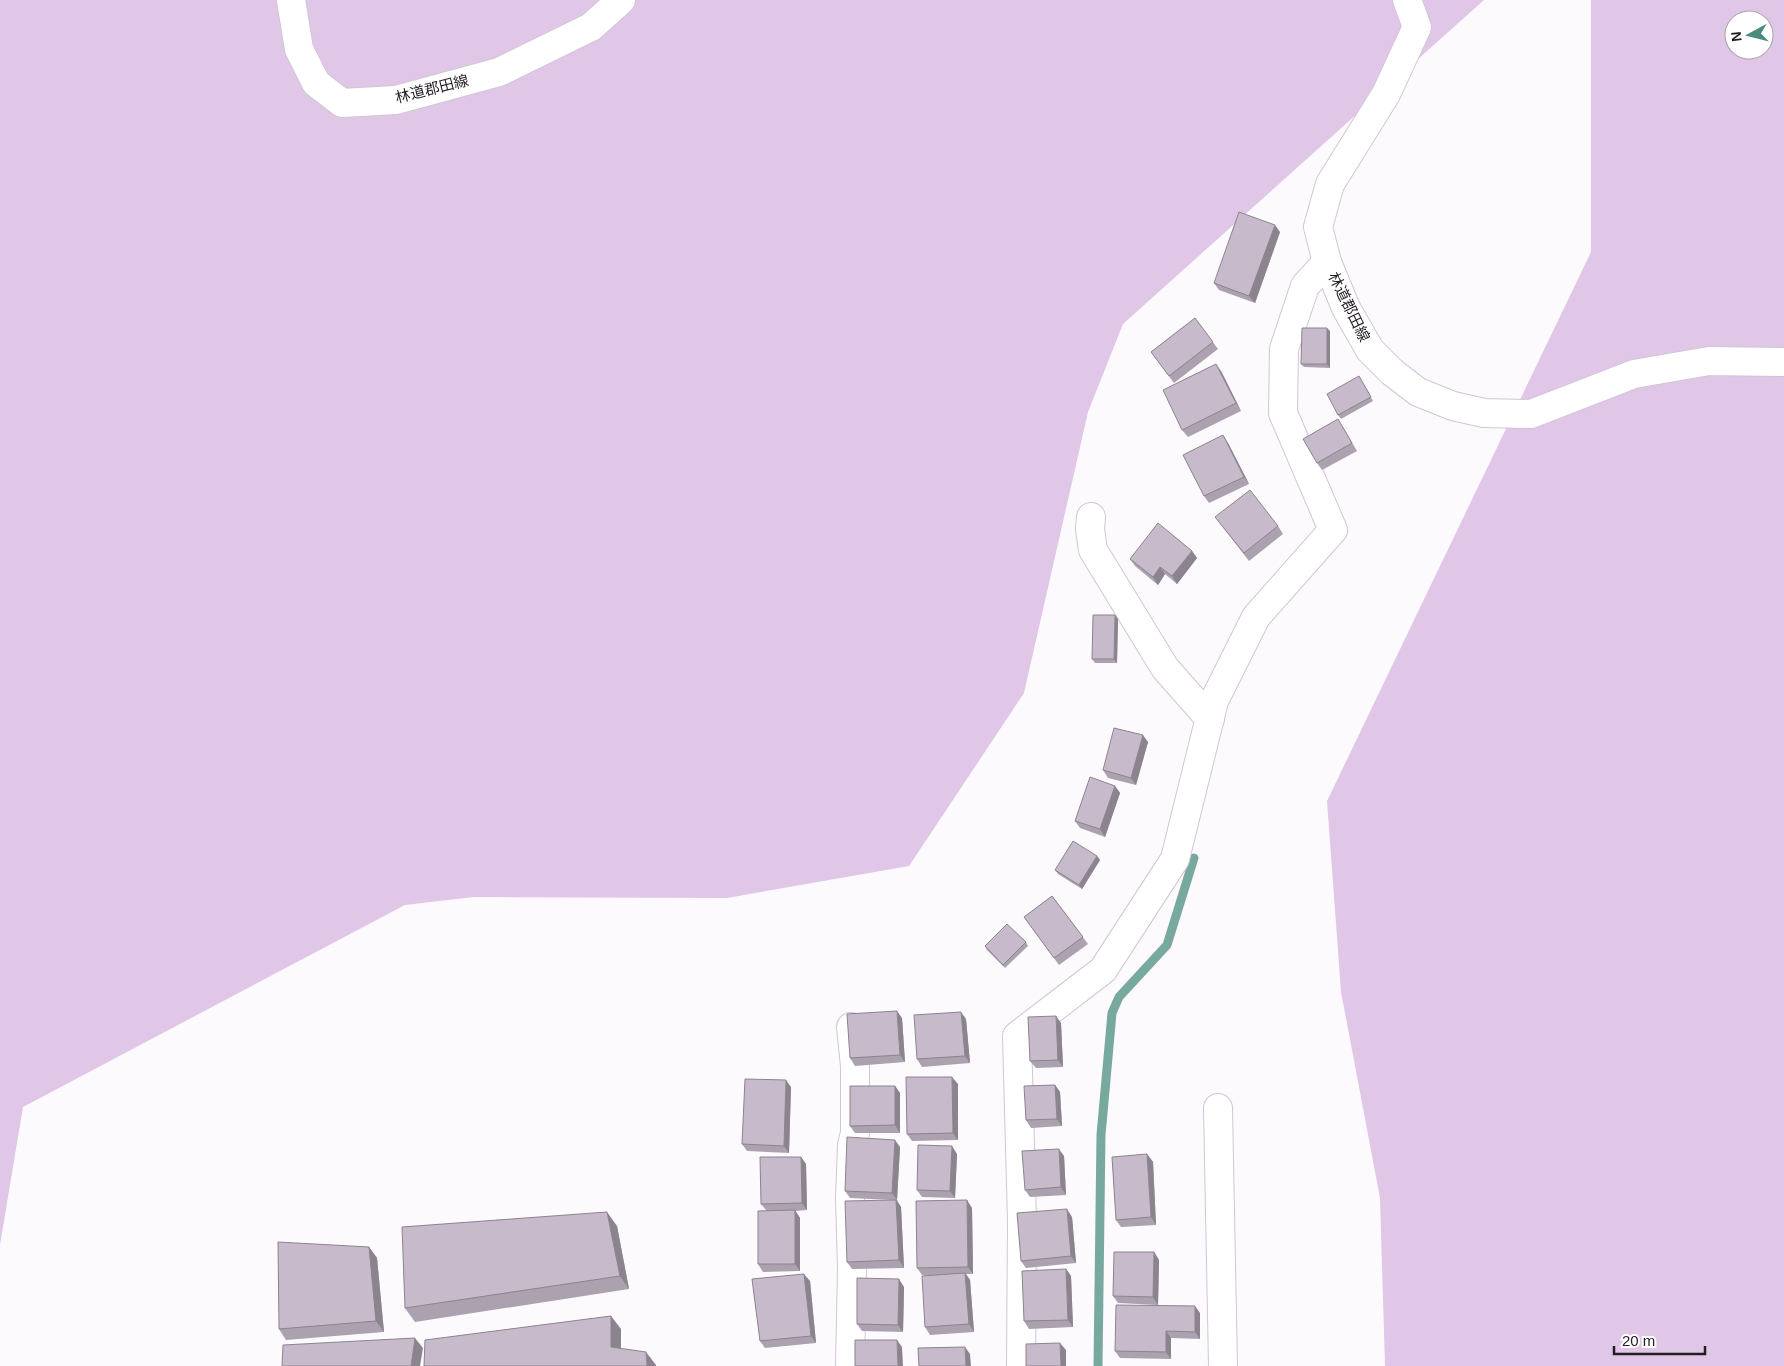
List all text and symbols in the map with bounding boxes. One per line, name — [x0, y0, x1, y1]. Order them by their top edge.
north arrow — [1724, 10, 1774, 60]
text: N — [1728, 31, 1745, 43]
street label: 林道郡田線 — [393, 71, 470, 106]
street label: 林道郡田線 — [1325, 269, 1374, 344]
scale bar — [1614, 1324, 1705, 1356]
text: 20 m — [1622, 1332, 1655, 1349]

